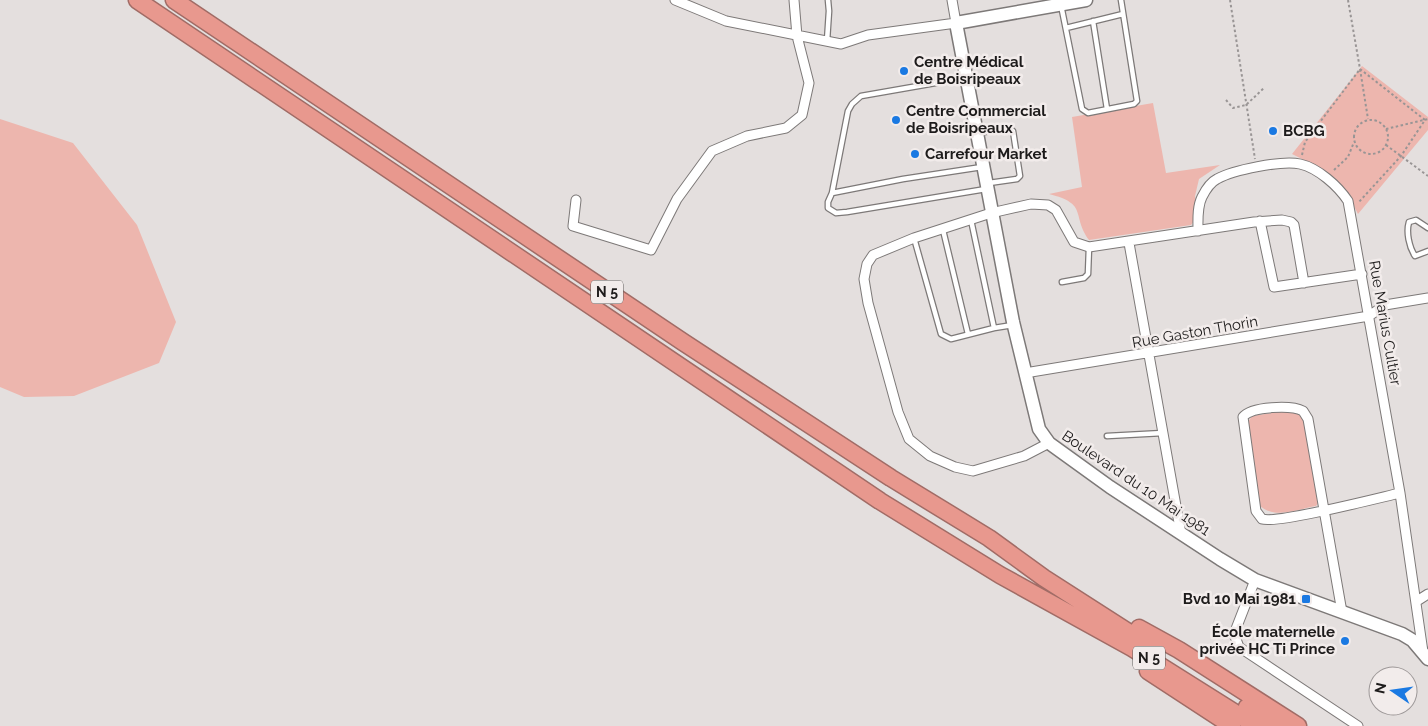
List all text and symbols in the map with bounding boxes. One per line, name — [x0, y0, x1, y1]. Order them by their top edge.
place label: Centre Médical de Boisripeaux — [914, 53, 1024, 88]
marker: Centre Médical de Boisripeaux — [898, 65, 910, 77]
place label: Centre Commercial de Boisripeaux — [906, 102, 1046, 137]
marker: Centre Commercial de Boisripeaux — [890, 114, 902, 126]
place label: BCBG — [1283, 122, 1325, 140]
marker: BCBG — [1267, 125, 1279, 137]
place label: Carrefour Market — [925, 145, 1047, 163]
marker: Carrefour Market — [909, 148, 921, 160]
street label: Rue Marius Cultier — [1365, 259, 1405, 388]
road number: N 5 — [591, 280, 623, 304]
street label: Rue Gaston Thorin — [1131, 312, 1259, 352]
street label: Boulevard du 10 Mai 1981 — [1058, 427, 1214, 540]
place label: Bvd 10 Mai 1981 — [1183, 590, 1297, 608]
marker: Bvd 10 Mai 1981 — [1300, 593, 1312, 605]
place label: École maternelle privée HC Ti Prince — [1200, 623, 1335, 658]
marker: École maternelle privée HC Ti Prince — [1339, 635, 1351, 647]
road number: N 5 — [1133, 646, 1165, 670]
north arrow — [1368, 666, 1418, 716]
text: N — [1371, 681, 1389, 695]

